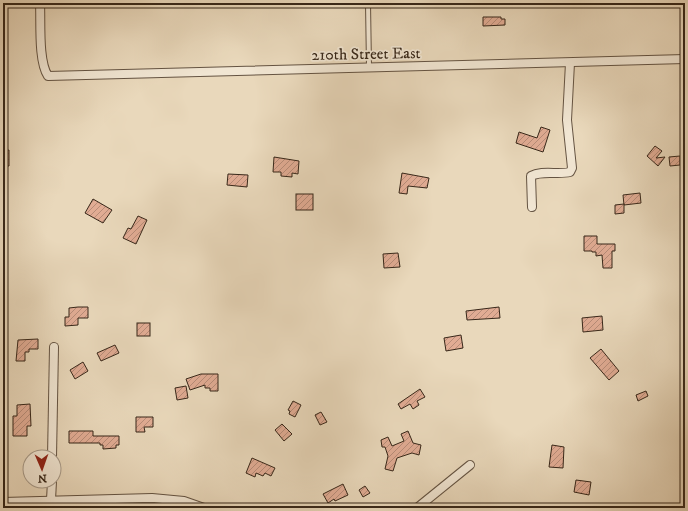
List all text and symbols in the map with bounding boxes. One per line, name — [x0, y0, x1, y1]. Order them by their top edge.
street label: 210th Street East — [311, 43, 421, 65]
north arrow — [22, 449, 62, 489]
text: N — [38, 471, 47, 485]

